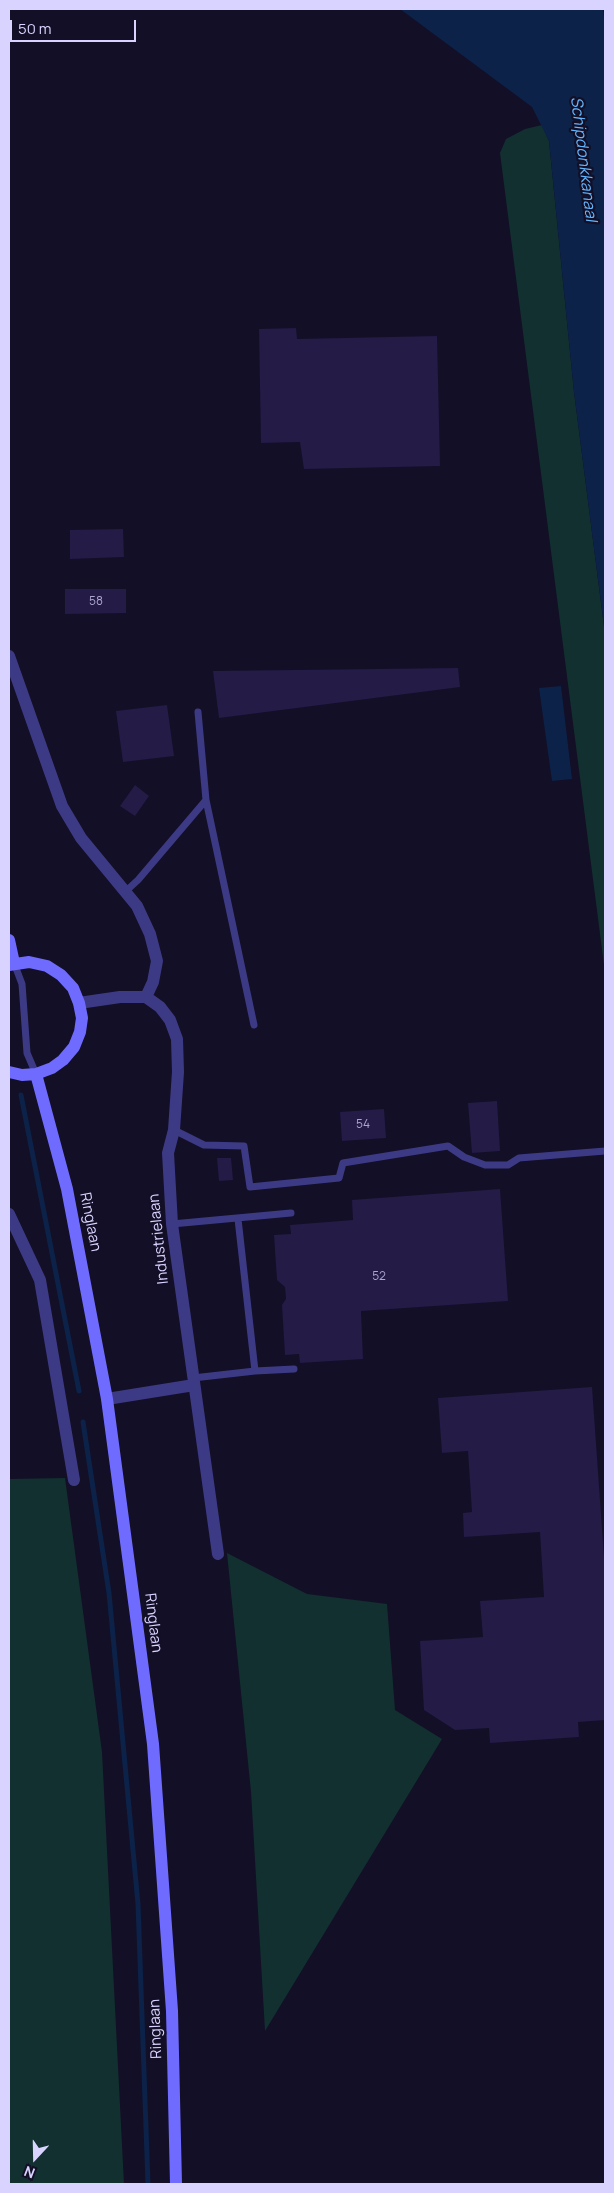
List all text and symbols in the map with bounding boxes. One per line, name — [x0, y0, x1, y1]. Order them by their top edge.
scale bar — [12, 10, 139, 42]
text: 50 m — [18, 18, 52, 39]
water label: Schipdonkkanaal — [566, 95, 600, 223]
house number: 58 — [89, 595, 103, 609]
house number: 54 — [356, 1118, 370, 1132]
street label: Ringlaan — [75, 1191, 105, 1253]
street label: Industrielaan — [145, 1193, 173, 1285]
house number: 52 — [372, 1270, 386, 1284]
street label: Ringlaan — [140, 1592, 166, 1654]
street label: Ringlaan — [146, 1999, 166, 2059]
north arrow — [10, 2133, 60, 2183]
text: N — [21, 2162, 38, 2183]

